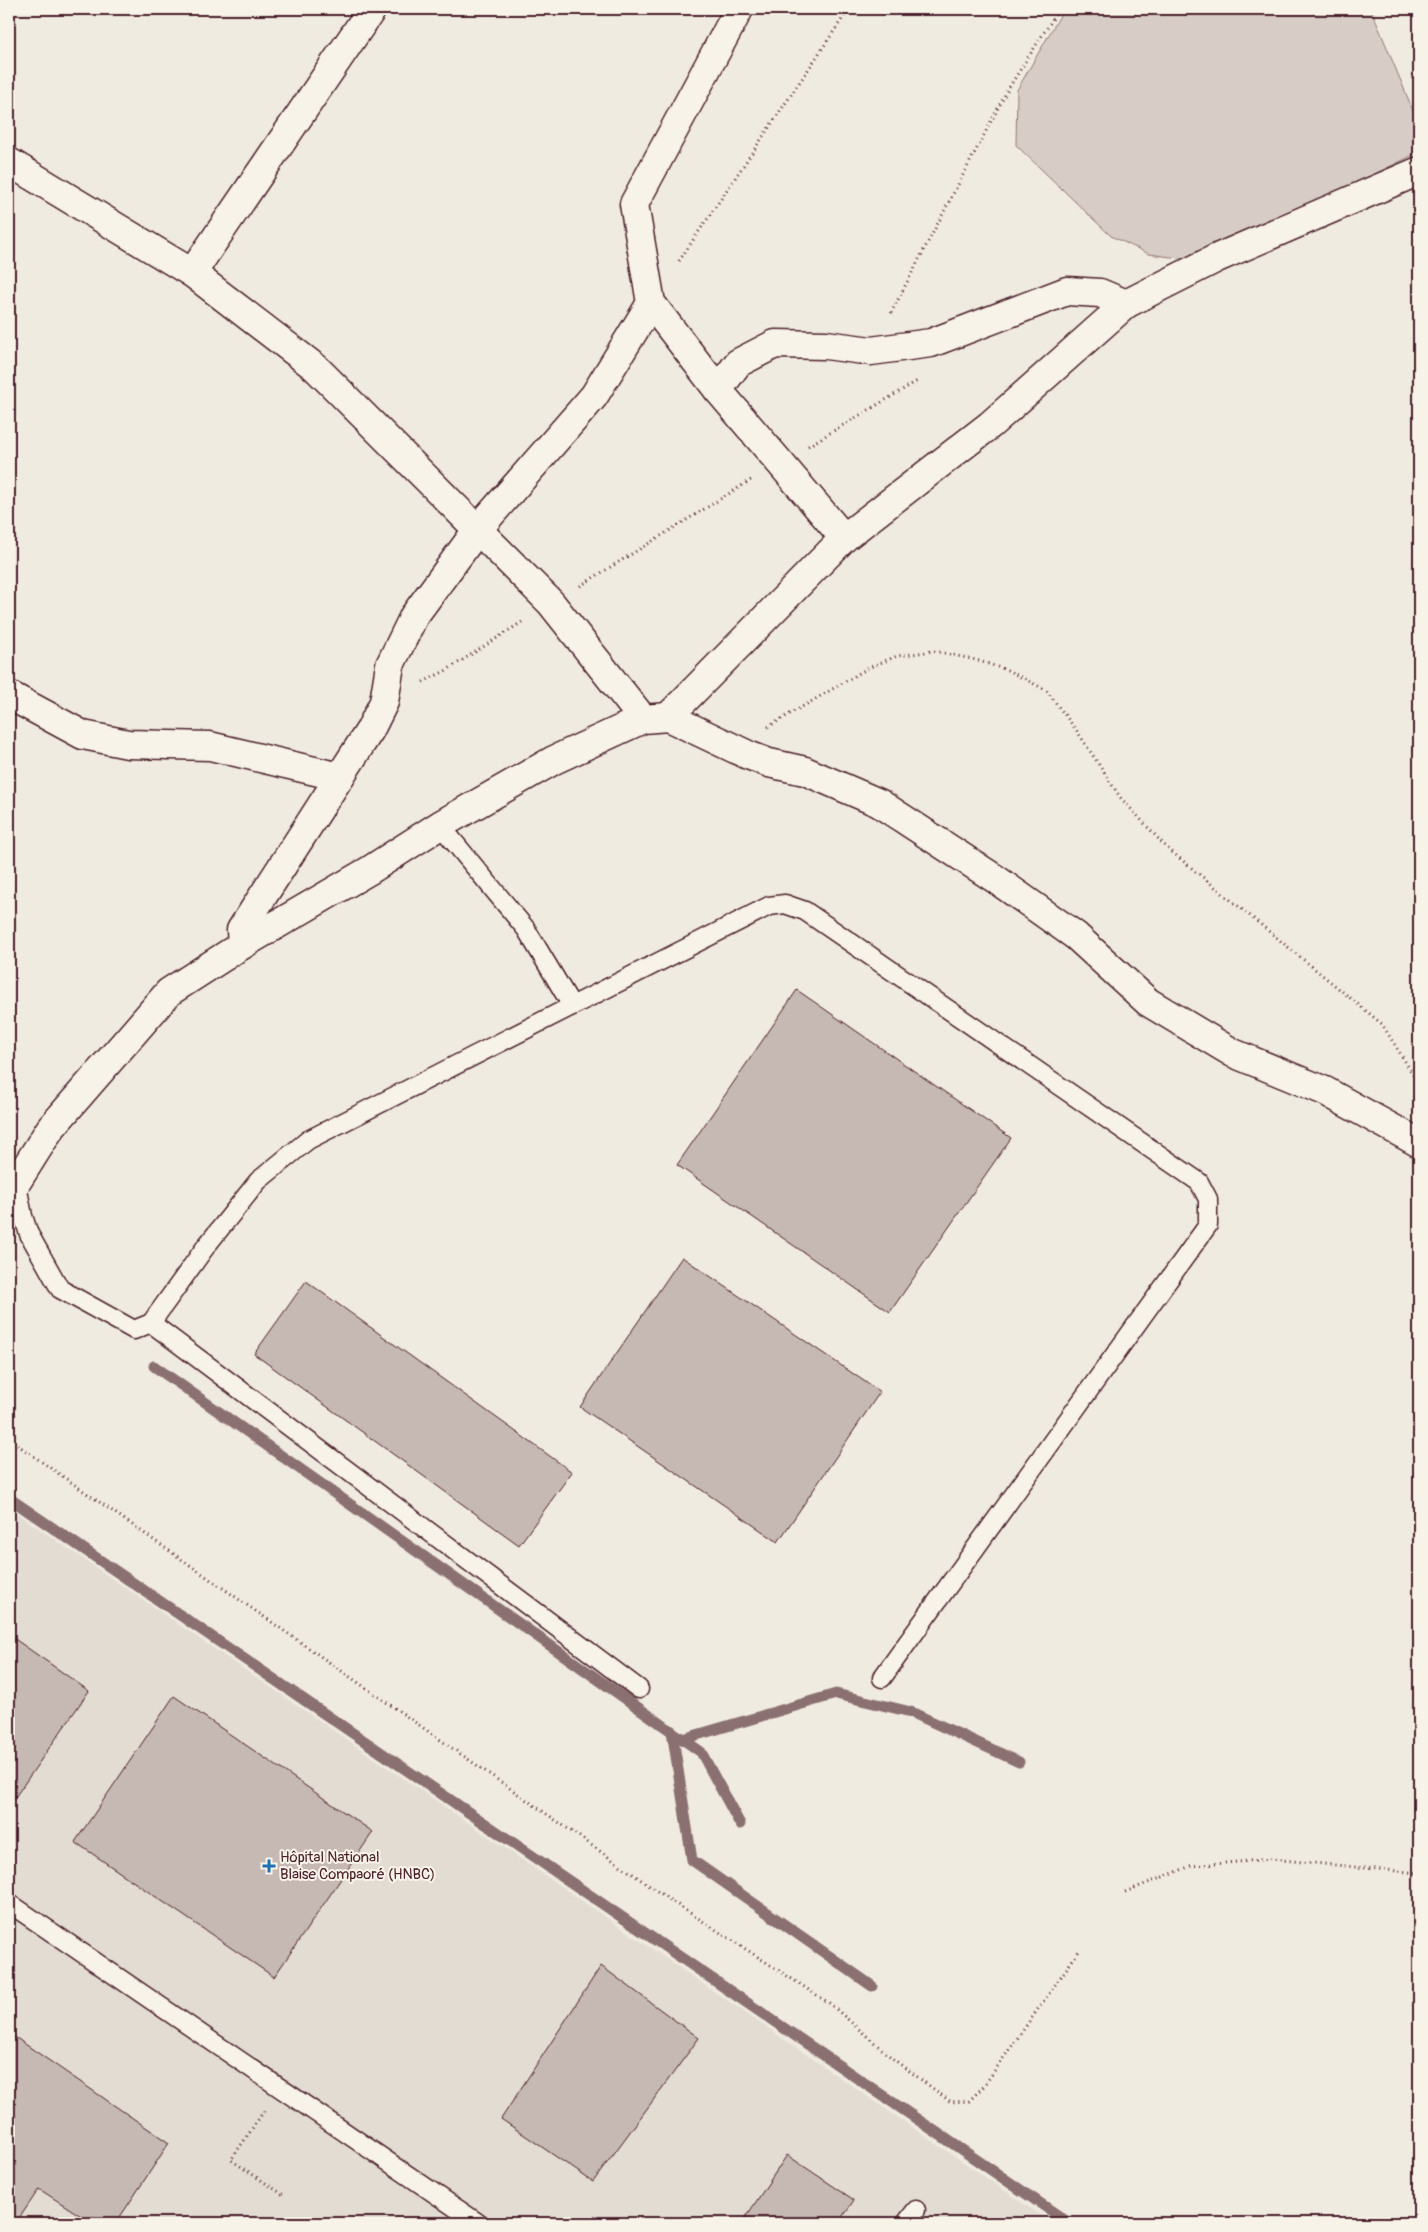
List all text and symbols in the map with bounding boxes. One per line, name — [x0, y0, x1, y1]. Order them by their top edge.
place label: Hôpital National Blaise Compaoré (HNBC) — [280, 1848, 435, 1884]
marker: Hôpital National Blaise Compaoré (HNBC) — [262, 1859, 276, 1873]

